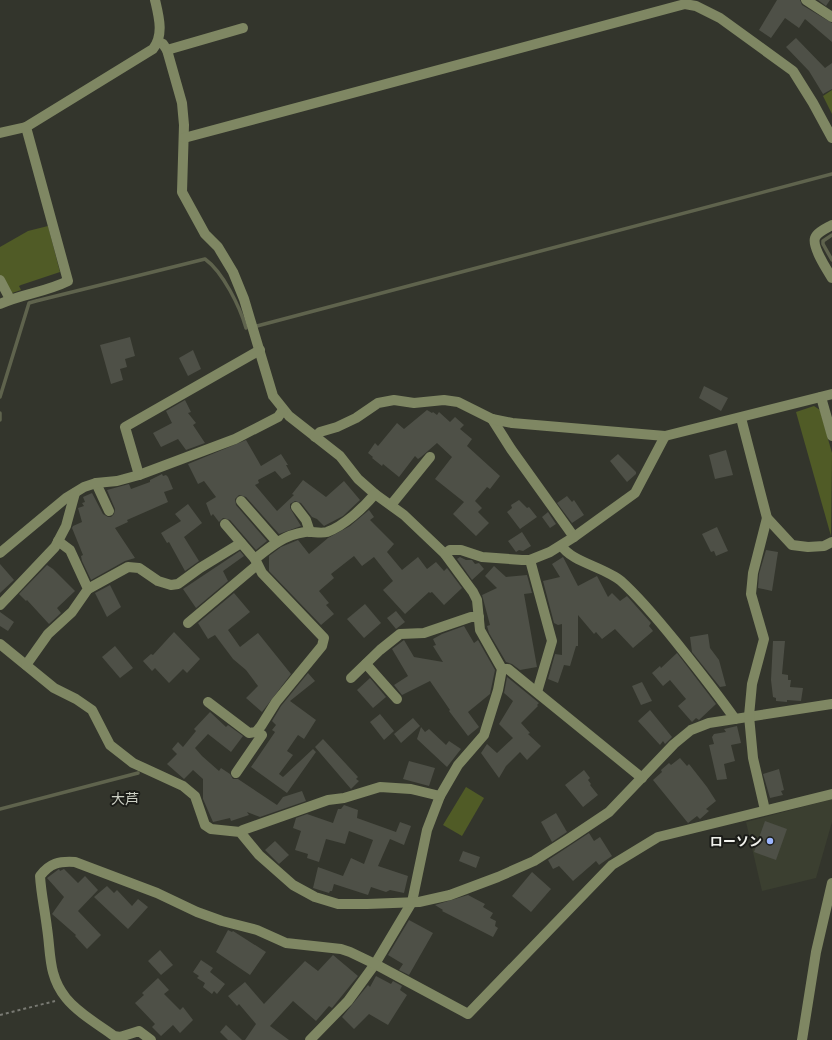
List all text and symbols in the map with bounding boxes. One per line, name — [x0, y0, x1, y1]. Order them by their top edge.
district label: 大芦 — [111, 790, 139, 809]
place label: ローソン — [710, 833, 762, 851]
marker: ローソン — [765, 836, 775, 846]

